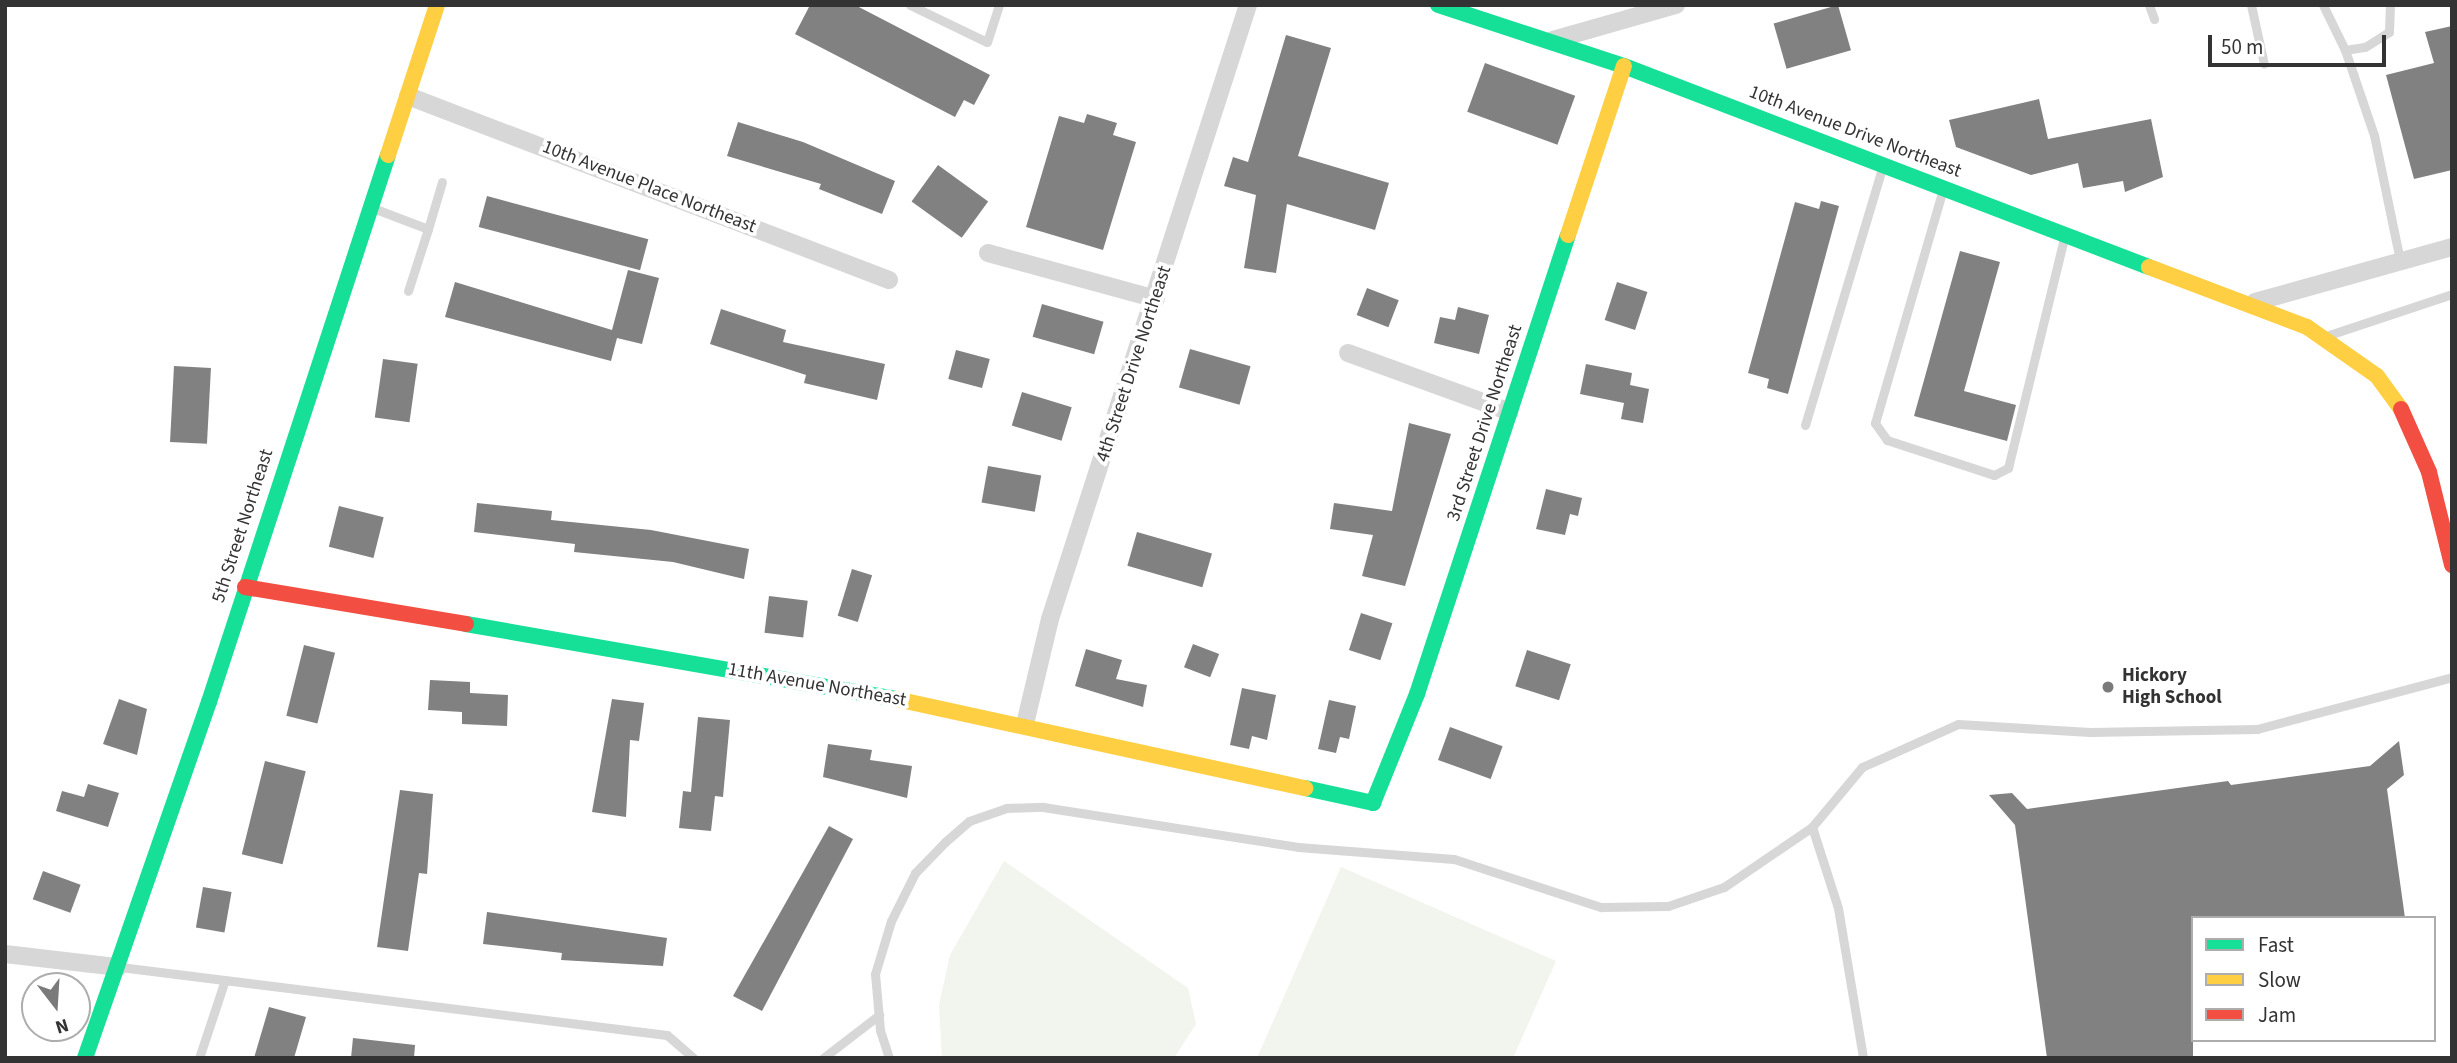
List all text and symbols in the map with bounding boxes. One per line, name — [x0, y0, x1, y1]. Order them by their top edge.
scale bar — [2212, 21, 2390, 65]
text: 50 m — [2221, 32, 2263, 62]
street label: 10th Avenue Drive Northeast — [1746, 81, 1964, 183]
street label: 10th Avenue Place Northeast — [539, 136, 759, 238]
street label: 4th Street Drive Northeast — [1091, 263, 1177, 465]
street label: 3rd Street Drive Northeast — [1442, 322, 1528, 524]
street label: 5th Street Northeast — [207, 446, 279, 606]
street label: 11th Avenue Northeast — [726, 658, 908, 712]
place label: Hickory High School — [2122, 665, 2222, 709]
marker: Hickory High School — [2100, 679, 2116, 695]
legend — [2191, 916, 2436, 1042]
text: Fast — [2258, 930, 2294, 960]
text: Slow — [2258, 965, 2301, 995]
north arrow — [21, 972, 91, 1042]
text: Jam — [2258, 1000, 2296, 1030]
text: N — [52, 1011, 72, 1040]

